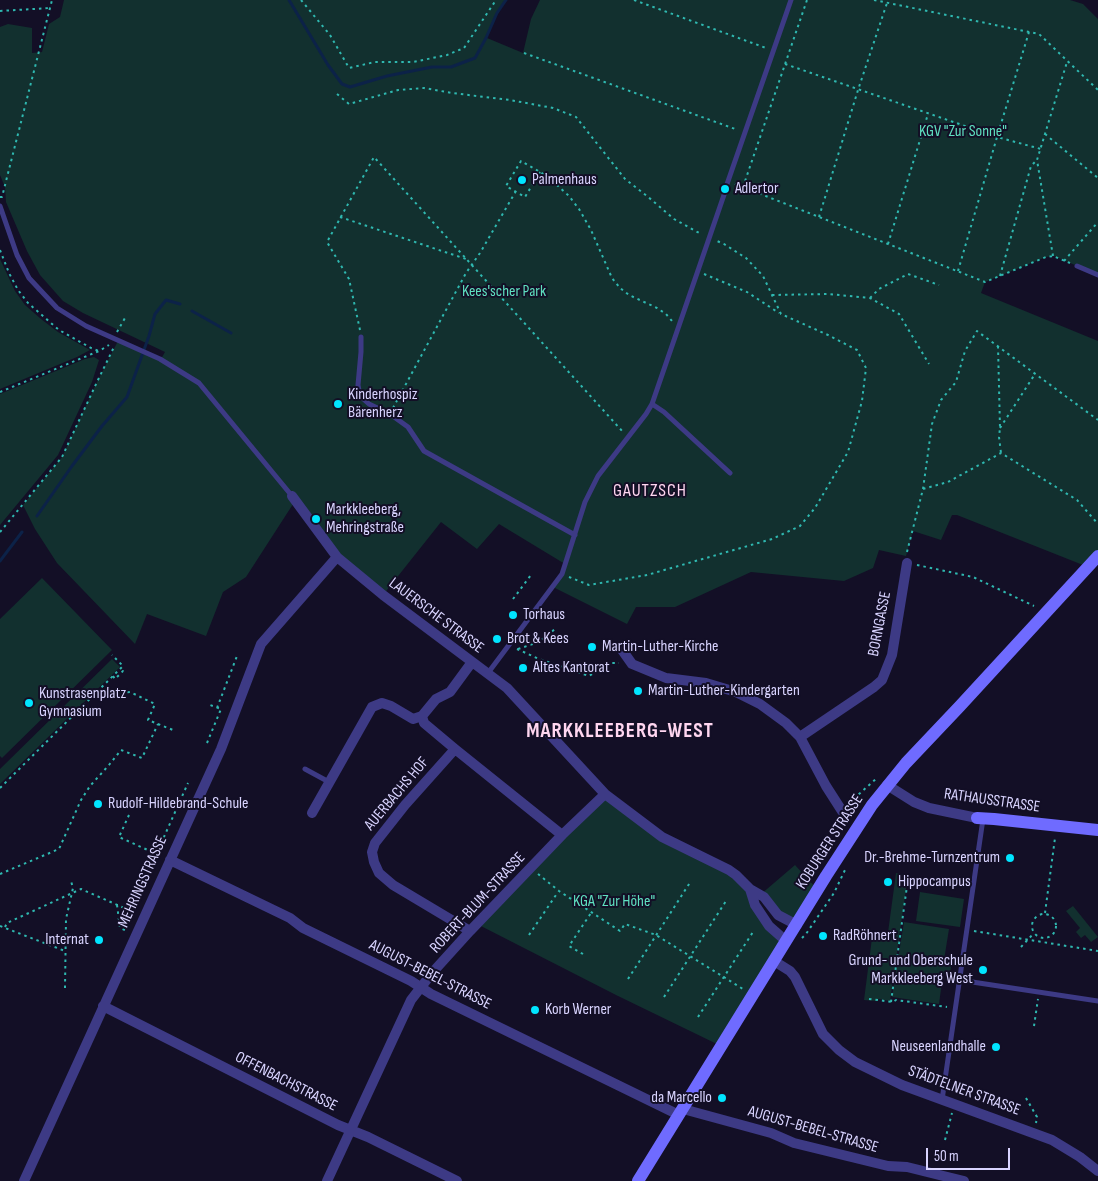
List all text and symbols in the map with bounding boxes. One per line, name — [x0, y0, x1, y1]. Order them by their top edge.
park label: KGV "Zur Sonne" — [919, 122, 1007, 142]
place label: Palmenhaus — [532, 170, 597, 190]
marker: Palmenhaus — [516, 174, 528, 186]
place label: Adlertor — [735, 179, 778, 199]
marker: Adlertor — [719, 183, 731, 195]
park label: Kees'scher Park — [462, 282, 546, 302]
place label: Kinderhospiz Bärenherz — [348, 385, 417, 423]
marker: Kinderhospiz Bärenherz — [332, 398, 344, 410]
district label: GAUTZSCH — [612, 480, 688, 502]
place label: Markkleeberg, Mehringstraße — [326, 500, 404, 538]
marker: Markkleeberg, Mehringstraße — [310, 513, 322, 525]
street label: LAUERSCHE STRASSE — [385, 574, 487, 658]
street label: BORNGASSE — [864, 590, 896, 658]
place label: Torhaus — [523, 605, 565, 625]
marker: Torhaus — [507, 609, 519, 621]
place label: Brot & Kees — [507, 629, 569, 649]
marker: Brot & Kees — [491, 633, 503, 645]
place label: Martin-Luther-Kirche — [602, 637, 718, 657]
marker: Martin-Luther-Kirche — [586, 641, 598, 653]
place label: Altes Kantorat — [533, 658, 610, 678]
marker: Altes Kantorat — [517, 662, 529, 674]
place label: Martin-Luther-Kindergarten — [648, 681, 800, 701]
place label: Kunstrasenplatz Gymnasium — [39, 684, 126, 722]
marker: Martin-Luther-Kindergarten — [632, 685, 644, 697]
marker: Kunstrasenplatz Gymnasium — [23, 697, 35, 709]
district label: MARKKLEEBERG-WEST — [524, 719, 716, 745]
street label: AUERBACHS HOF — [361, 753, 433, 835]
street label: RATHAUSSTRASSE — [943, 785, 1041, 817]
street label: KOBURGER STRASSE — [792, 791, 868, 893]
place label: Rudolf-Hildebrand-Schule — [108, 794, 249, 814]
marker: Rudolf-Hildebrand-Schule — [92, 798, 104, 810]
street label: MEHRINGSTRASSE — [114, 833, 172, 931]
place label: Dr.-Brehme-Turnzentrum — [864, 848, 1000, 868]
street label: ROBERT-BLUM-STRASSE — [426, 849, 530, 957]
marker: Dr.-Brehme-Turnzentrum — [1004, 852, 1016, 864]
place label: Hippocampus — [898, 872, 971, 892]
marker: Hippocampus — [882, 876, 894, 888]
park label: KGA "Zur Höhe" — [573, 892, 655, 912]
place label: RadRöhnert — [833, 926, 897, 946]
place label: Internat — [45, 930, 89, 950]
marker: RadRöhnert — [817, 930, 829, 942]
marker: Internat — [93, 934, 105, 946]
street label: AUGUST-BEBEL-STRASSE — [366, 936, 494, 1014]
place label: Grund- und Oberschule Markkleeberg West — [849, 951, 973, 989]
marker: Grund- und Oberschule Markkleeberg West — [977, 964, 989, 976]
place label: Korb Werner — [545, 1000, 611, 1020]
marker: Korb Werner — [529, 1004, 541, 1016]
place label: Neuseenlandhalle — [891, 1037, 986, 1057]
marker: Neuseenlandhalle — [990, 1041, 1002, 1053]
street label: OFFENBACHSTRASSE — [232, 1048, 340, 1116]
street label: STÄDTELNER STRASSE — [905, 1062, 1023, 1120]
place label: da Marcello — [651, 1088, 712, 1108]
marker: da Marcello — [716, 1092, 728, 1104]
street label: AUGUST-BEBEL-STRASSE — [746, 1102, 880, 1158]
scale bar — [928, 1138, 1012, 1170]
text: 50 m — [934, 1147, 959, 1166]

